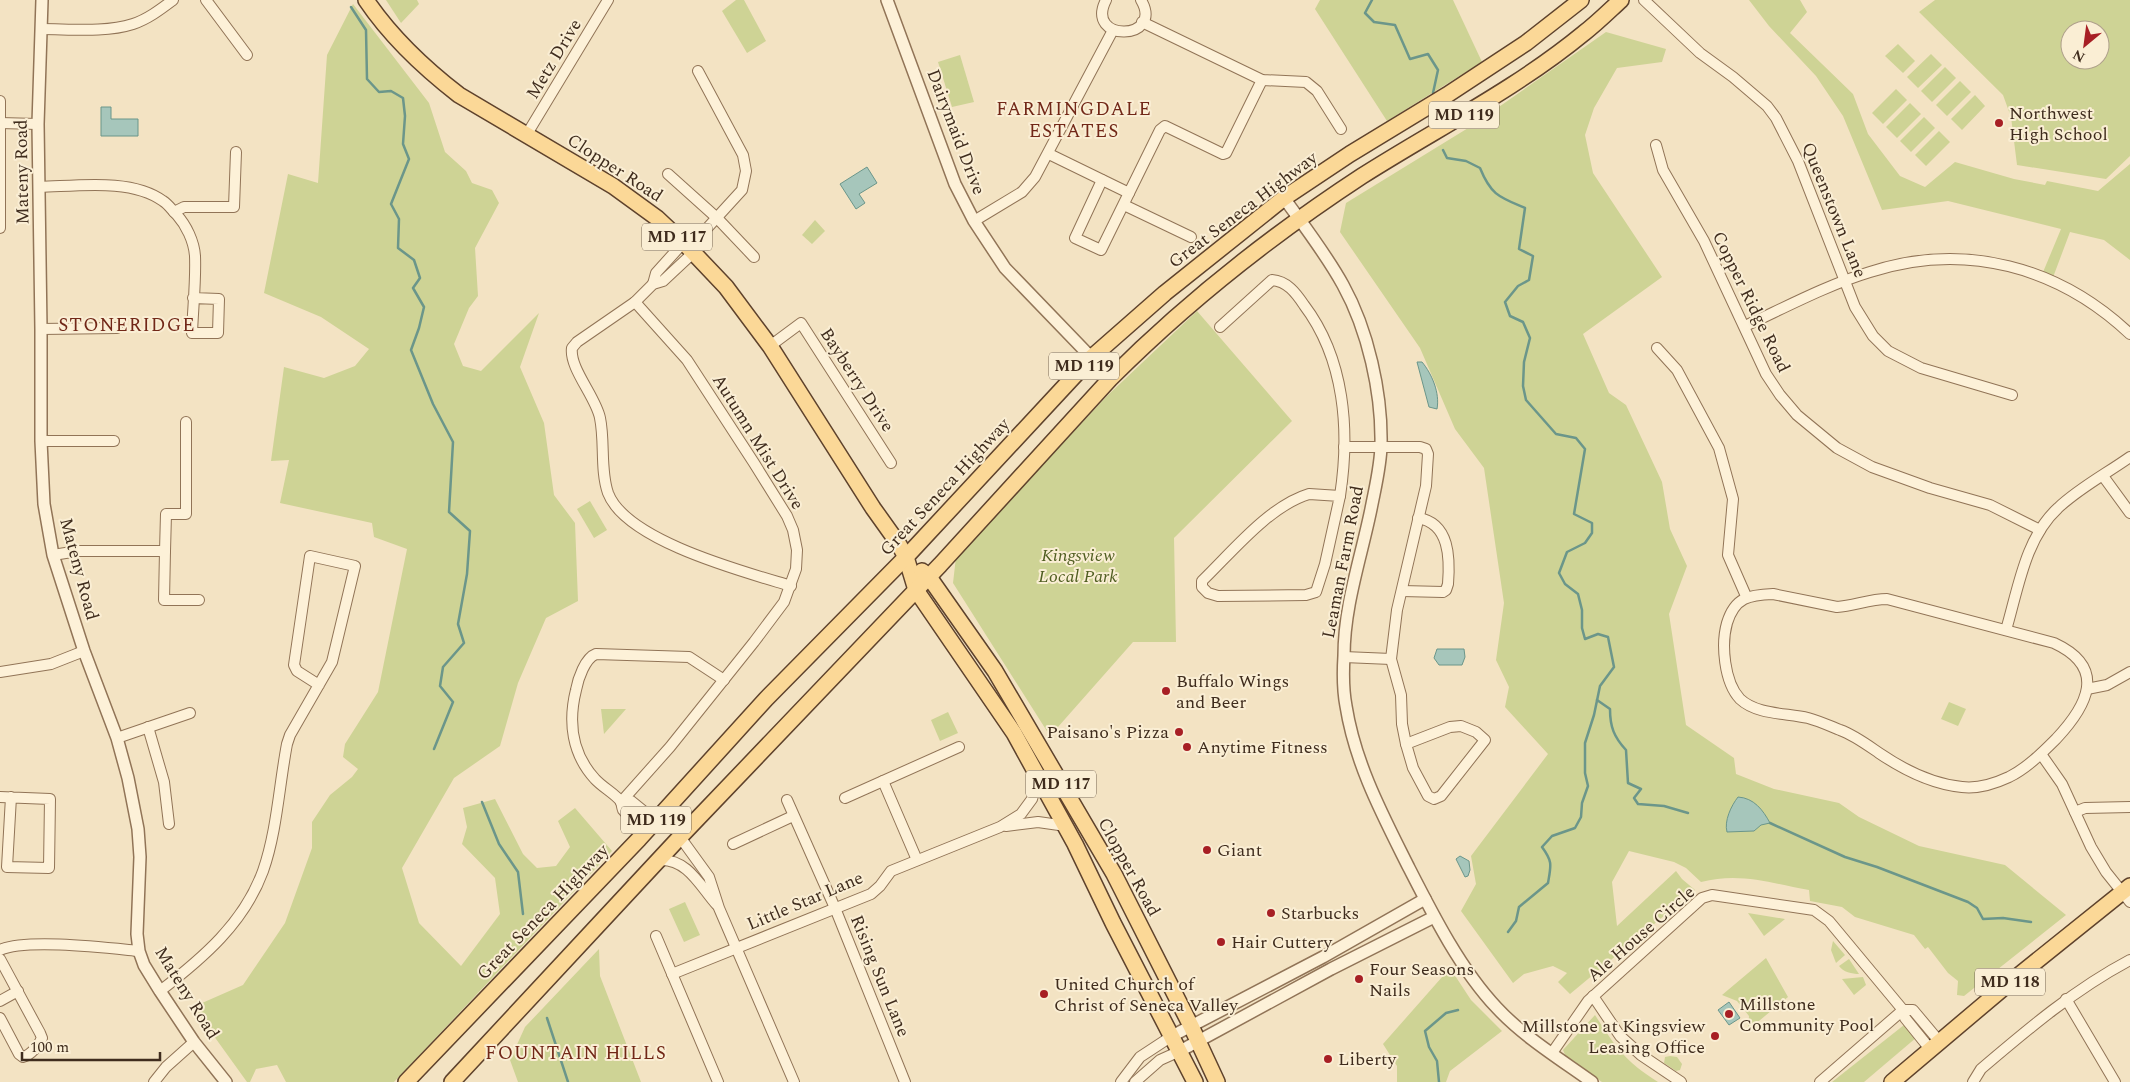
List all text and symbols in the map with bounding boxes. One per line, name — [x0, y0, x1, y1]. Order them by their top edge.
street label: Metz Drive — [519, 14, 589, 104]
north arrow — [2060, 20, 2110, 70]
text: N — [2069, 44, 2089, 68]
street label: Dairymaid Drive — [920, 65, 992, 199]
district label: FARMINGDALE ESTATES — [996, 95, 1152, 146]
place label: Northwest High School — [2009, 100, 2108, 148]
road number: MD 119 — [1429, 102, 1499, 128]
marker: Northwest High School — [1993, 117, 2005, 129]
street label: Mateny Road — [8, 119, 36, 225]
street label: Clopper Road — [562, 127, 668, 209]
street label: Queenstown Lane — [1794, 138, 1874, 282]
street label: Great Seneca Highway — [1163, 144, 1324, 275]
road number: MD 117 — [642, 223, 712, 250]
street label: Copper Ridge Road — [1705, 227, 1797, 377]
district label: STONERIDGE — [58, 311, 196, 340]
street label: Bayberry Drive — [813, 322, 901, 438]
road number: MD 119 — [1049, 352, 1119, 380]
street label: Autumn Mist Drive — [705, 369, 811, 515]
street label: Great Seneca Highway — [874, 411, 1017, 562]
street label: Leaman Farm Road — [1315, 483, 1371, 641]
street label: Mateny Road — [52, 515, 106, 623]
park label: Kingsview Local Park — [1038, 542, 1118, 590]
place label: Buffalo Wings and Beer — [1176, 668, 1289, 716]
marker: Buffalo Wings and Beer — [1160, 685, 1172, 697]
place label: Paisano's Pizza — [1047, 719, 1169, 746]
marker: Paisano's Pizza — [1173, 726, 1185, 738]
place label: Anytime Fitness — [1197, 734, 1328, 761]
marker: Anytime Fitness — [1181, 741, 1193, 753]
road number: MD 117 — [1026, 771, 1096, 798]
road number: MD 119 — [621, 806, 691, 834]
street label: Clopper Road — [1091, 813, 1167, 921]
street label: Great Seneca Highway — [471, 837, 616, 986]
place label: Giant — [1217, 837, 1262, 864]
marker: Giant — [1201, 844, 1213, 856]
street label: Little Star Lane — [743, 864, 867, 938]
street label: Ale House Circle — [1581, 879, 1701, 989]
place label: Starbucks — [1281, 900, 1359, 927]
marker: Starbucks — [1265, 907, 1277, 919]
street label: Rising Sun Lane — [843, 911, 917, 1041]
place label: Hair Cuttery — [1231, 929, 1333, 956]
marker: Hair Cuttery — [1215, 936, 1227, 948]
street label: Mateny Road — [148, 941, 226, 1045]
place label: Four Seasons Nails — [1369, 956, 1474, 1004]
road number: MD 118 — [1975, 969, 2045, 996]
place label: United Church of Christ of Seneca Valley — [1054, 971, 1239, 1019]
marker: Four Seasons Nails — [1353, 973, 1365, 985]
marker: United Church of Christ of Seneca Valley — [1038, 988, 1050, 1000]
place label: Millstone Community Pool — [1739, 991, 1874, 1039]
marker: Millstone Community Pool — [1723, 1008, 1735, 1020]
place label: Millstone at Kingsview Leasing Office — [1522, 1013, 1705, 1061]
scale bar — [22, 1030, 160, 1062]
marker: Millstone at Kingsview Leasing Office — [1709, 1030, 1721, 1042]
text: 100 m — [30, 1036, 69, 1059]
district label: FOUNTAIN HILLS — [485, 1039, 667, 1068]
place label: Liberty — [1338, 1046, 1397, 1073]
marker: Liberty — [1322, 1053, 1334, 1065]

